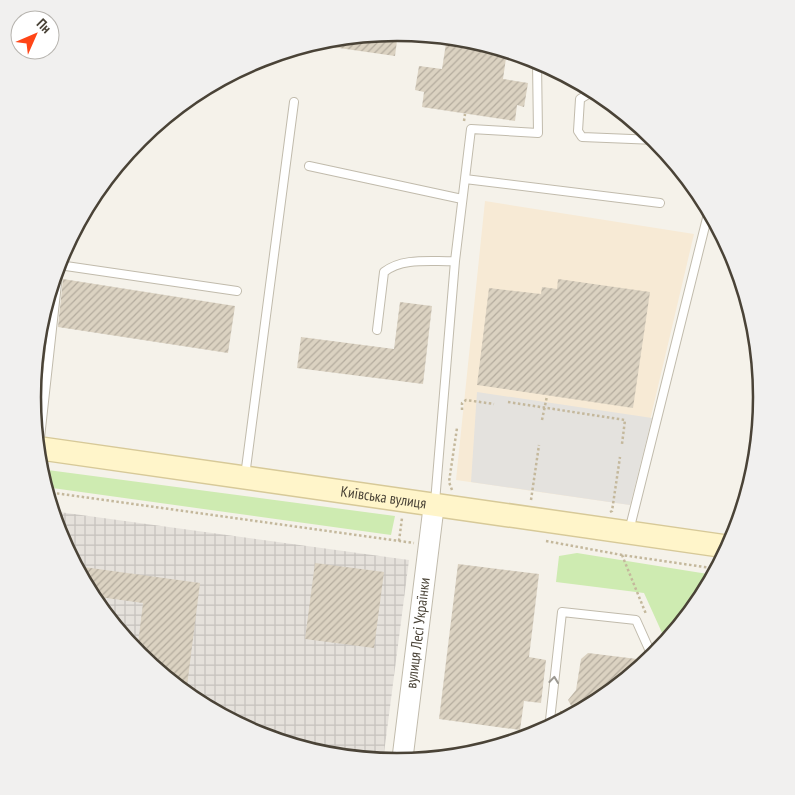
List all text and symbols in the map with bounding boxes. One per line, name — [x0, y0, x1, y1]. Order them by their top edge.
north arrow — [10, 10, 60, 60]
text: Пн — [33, 15, 55, 37]
street label: Київська вулиця — [340, 481, 428, 512]
street label: вулиця Лесі Українки — [401, 576, 434, 690]
one-way arrow — [548, 676, 559, 684]

